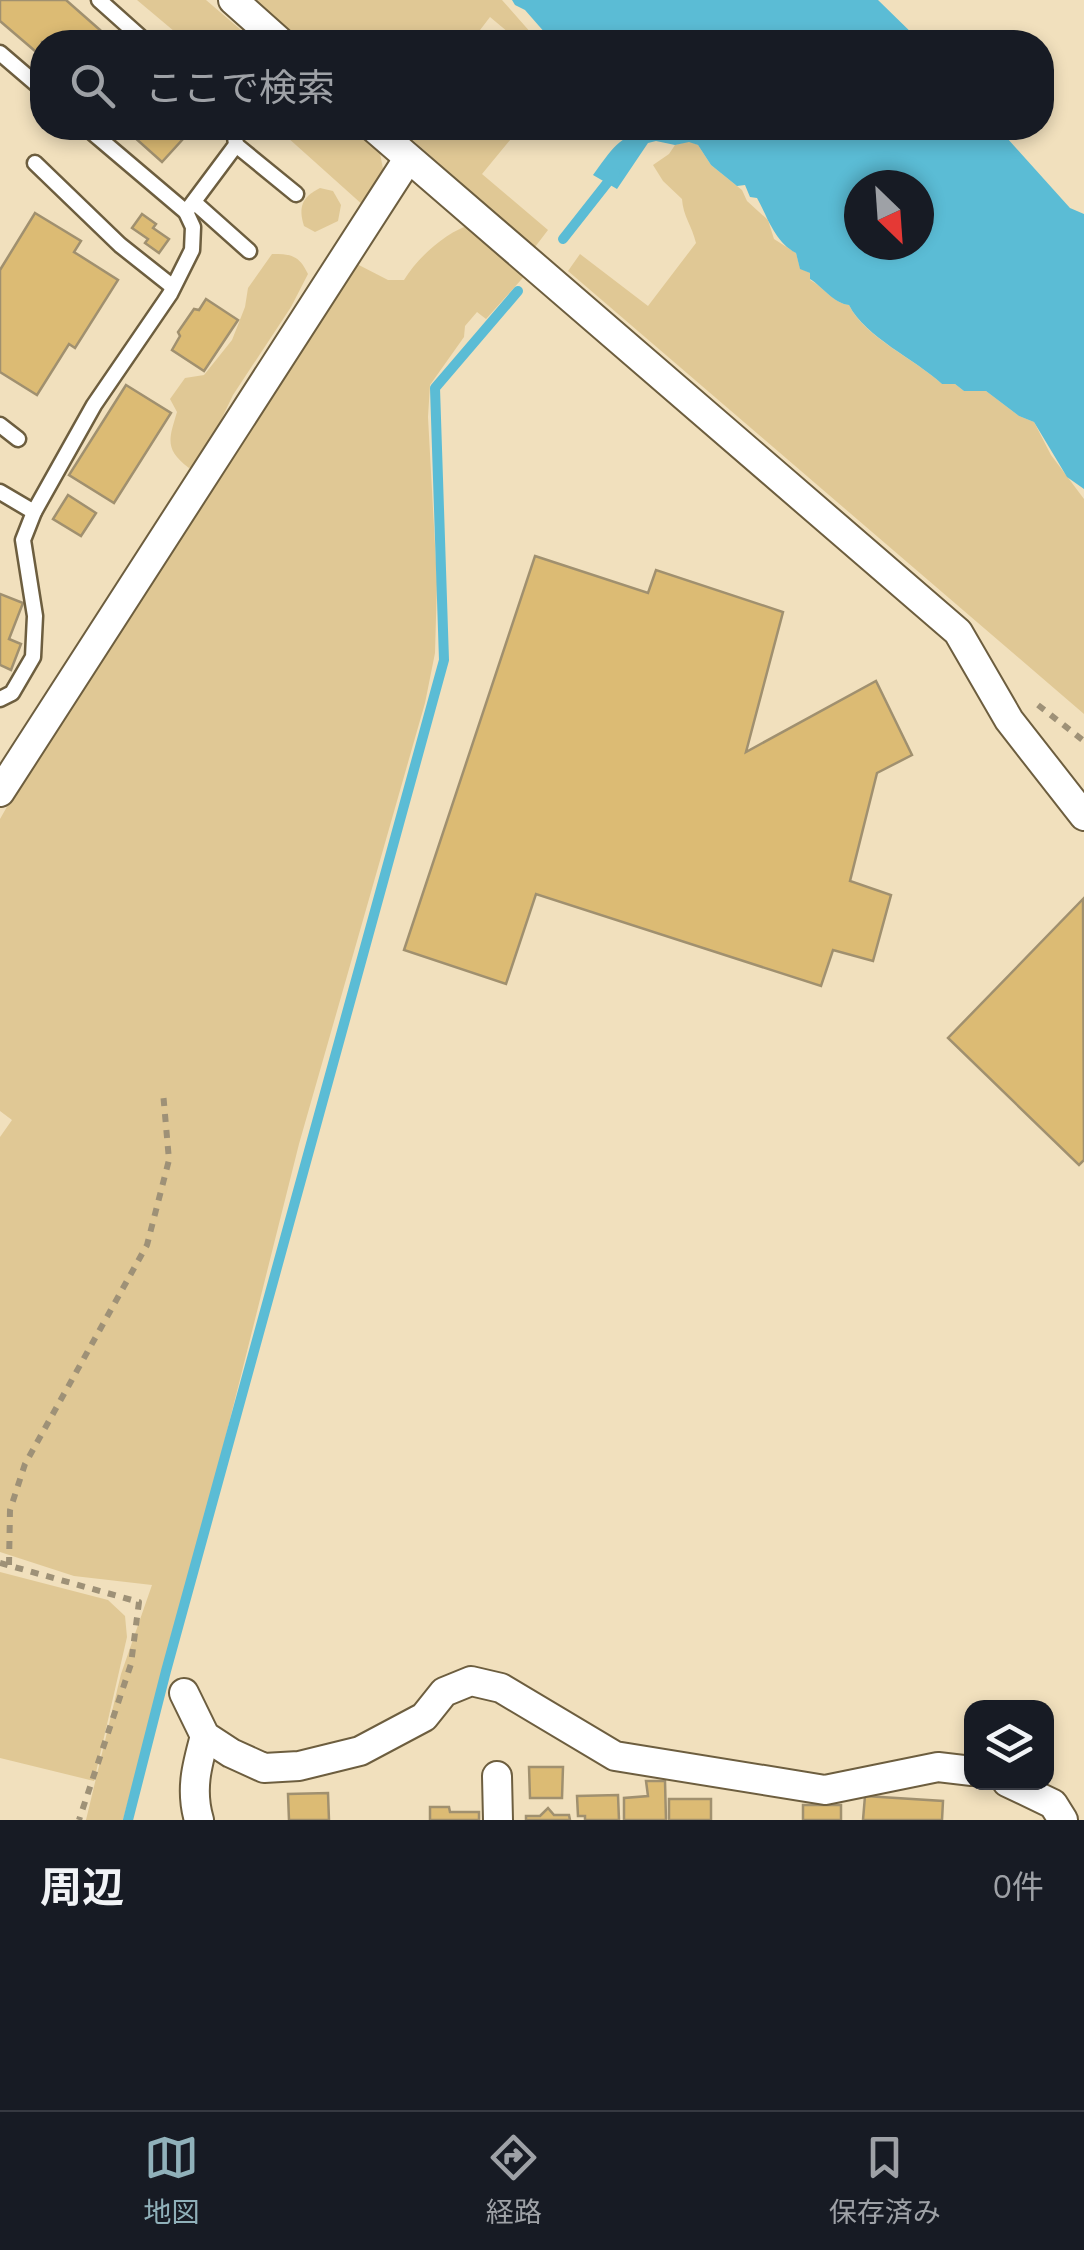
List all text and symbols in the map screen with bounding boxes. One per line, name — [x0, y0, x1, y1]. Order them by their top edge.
search box — [30, 30, 1054, 140]
icon: search — [65, 58, 120, 113]
text: ここで検索 — [145, 63, 335, 114]
north arrow — [844, 170, 934, 260]
map controls — [964, 1700, 1054, 1790]
button: layers — [964, 1700, 1054, 1790]
text: 周辺 — [40, 1860, 124, 1917]
text: 0件 — [993, 1866, 1044, 1909]
tab: 地図 — [143, 2130, 199, 2232]
tab: 経路 — [486, 2130, 542, 2232]
tab: 保存済み — [829, 2130, 941, 2232]

